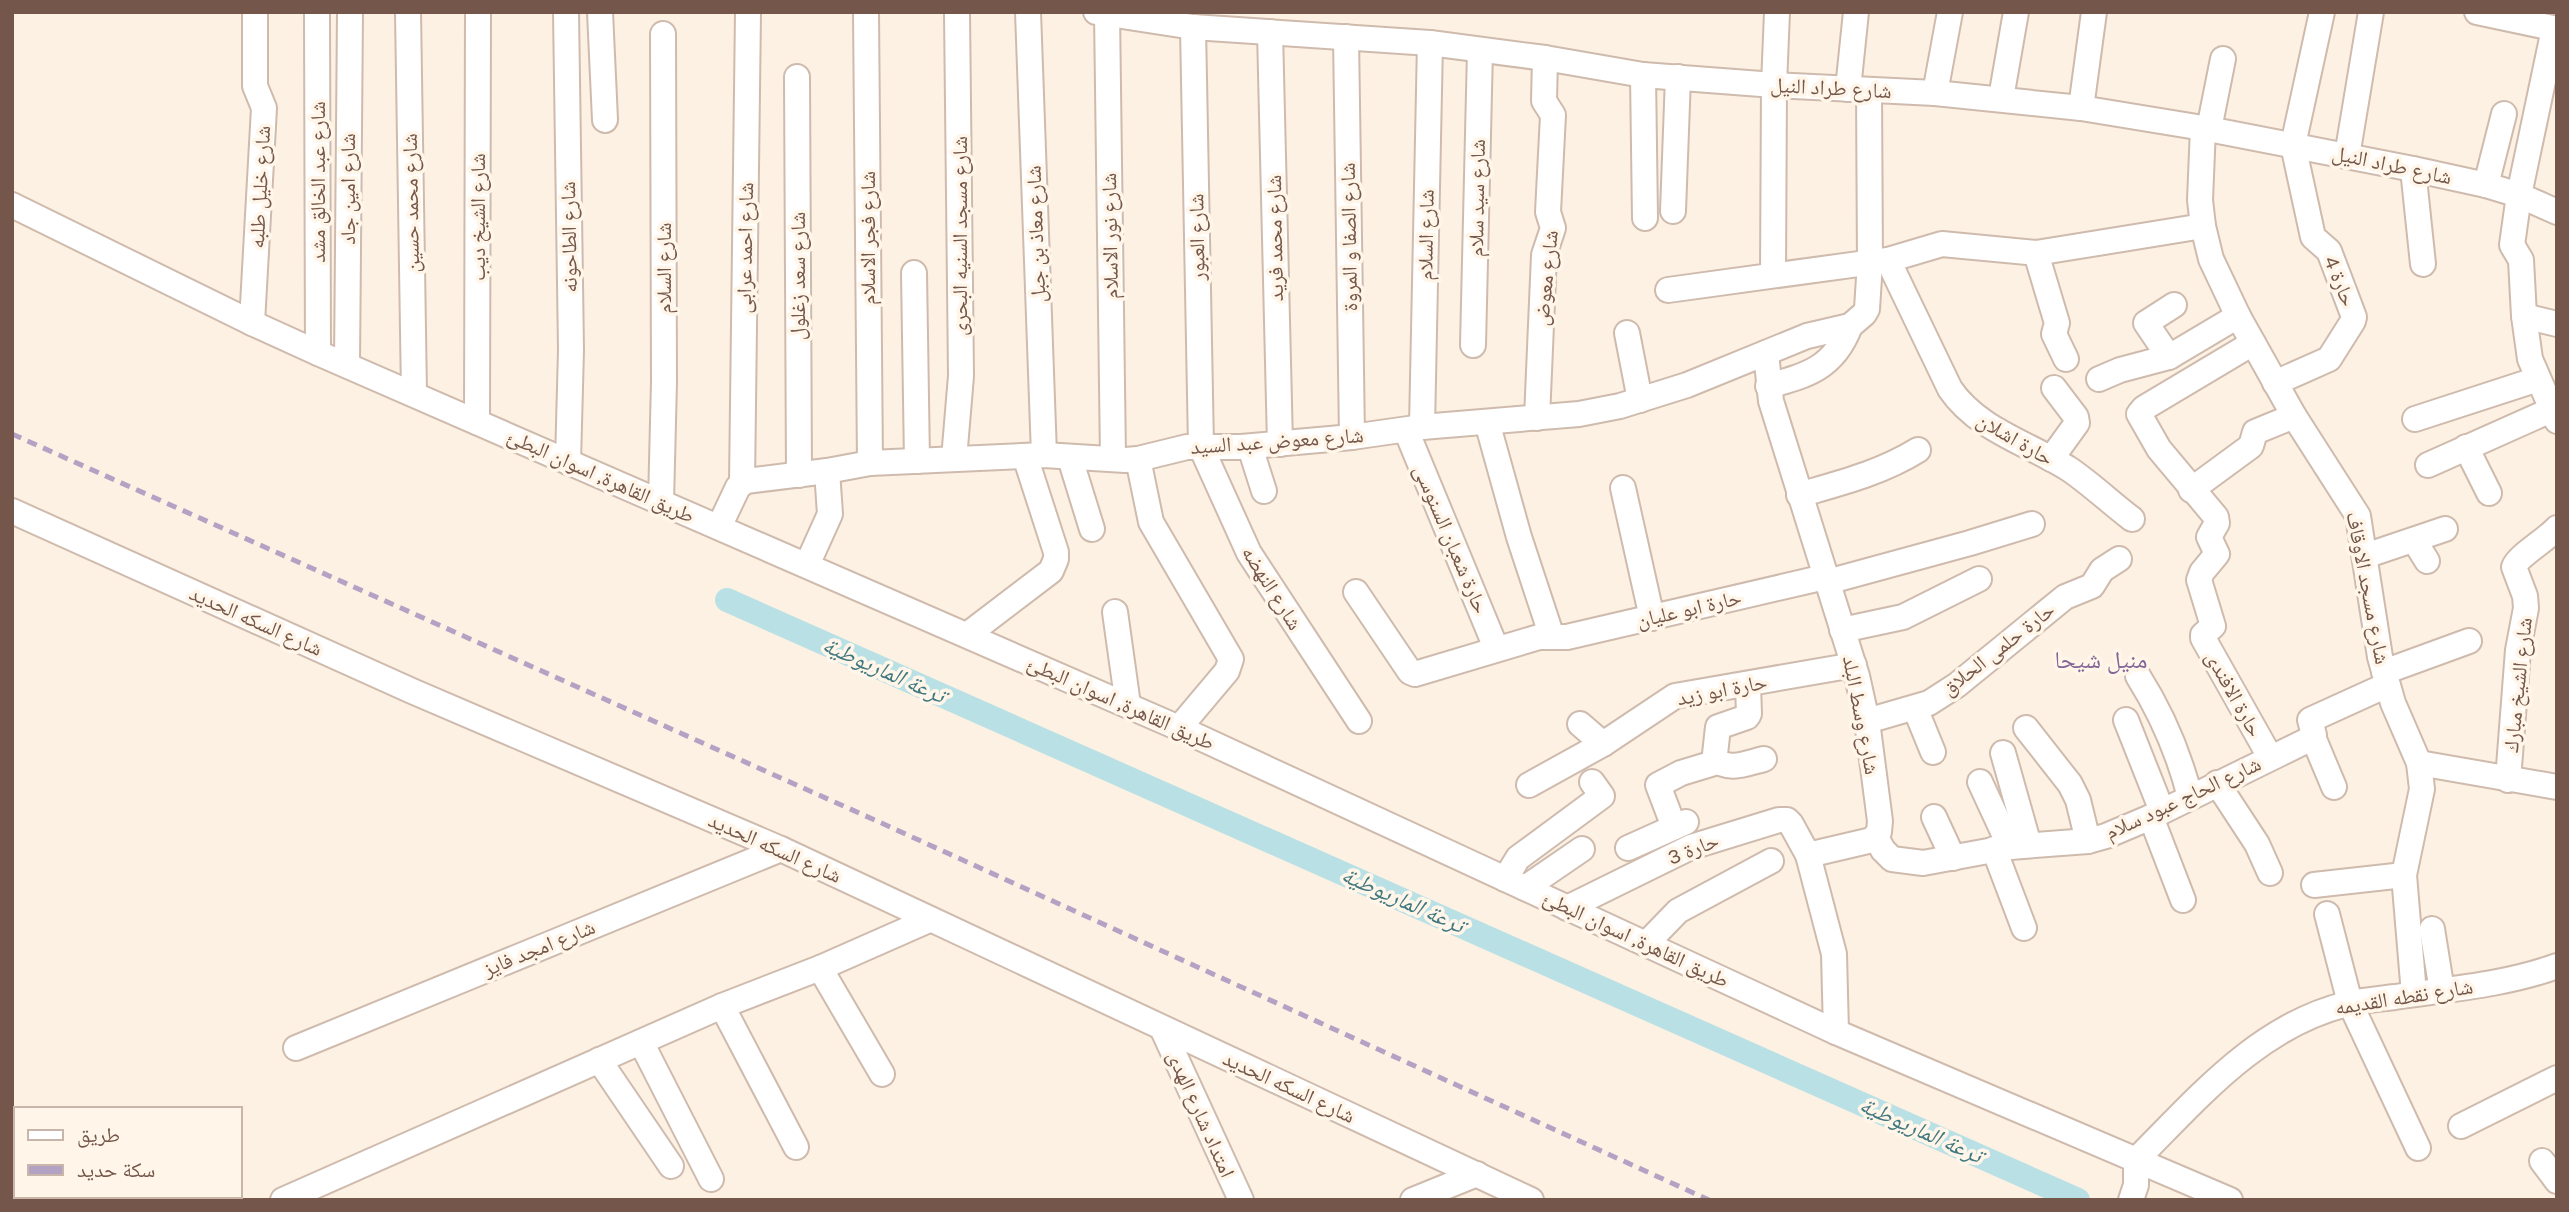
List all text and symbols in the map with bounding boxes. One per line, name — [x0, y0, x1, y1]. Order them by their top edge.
street label: شارع طراد النيل — [1770, 73, 1892, 104]
street label: شارع عبد الخالق مشد — [306, 101, 331, 263]
street label: شارع خليل طلبه — [245, 125, 276, 249]
street label: شارع امين جاد — [336, 133, 361, 245]
street label: شارع محمد حسين — [398, 133, 425, 273]
street label: شارع مسجد السنيه البحرى — [948, 136, 973, 336]
street label: شارع سيد سلام — [1464, 139, 1492, 257]
street label: شارع طراد النيل — [2330, 141, 2454, 190]
street label: شارع الشيخ ديب — [466, 153, 491, 281]
street label: شارع الصفا و المروة — [1336, 162, 1363, 312]
street label: شارع معاذ بن جبل — [1022, 165, 1051, 303]
street label: شارع فجر الاسلام — [856, 171, 882, 305]
street label: شارع نور الاسلام — [1097, 173, 1125, 299]
street label: شارع محمد فريد — [1262, 175, 1289, 301]
street label: شارع الطاحونه — [556, 181, 583, 293]
street label: شارع احمد عرابى — [732, 182, 759, 314]
street label: شارع السلام — [1413, 189, 1441, 281]
street label: شارع العبور — [1184, 193, 1211, 282]
street label: شارع سعد زغلول — [786, 212, 811, 340]
street label: شارع السلام — [652, 222, 678, 314]
street label: شارع معوض — [1529, 229, 1564, 327]
street label: حارة 4 — [2319, 252, 2361, 310]
street label: حارة اشلان — [1973, 408, 2057, 470]
street label: شارع معوض عبد السيد — [1190, 423, 1364, 460]
street label: طريق القاهرة, اسوان البطئ — [503, 424, 698, 529]
street label: حارة شعبان السنوسى — [1408, 461, 1493, 617]
street label: شارع مسجد الاوقاف — [2340, 510, 2395, 667]
street label: شارع النهضه — [1236, 542, 1307, 635]
street label: شارع السكه الحديد — [185, 581, 326, 662]
street label: حارة ابو عليان — [1634, 585, 1744, 633]
street label: حارة حلمى الحلاق — [1937, 597, 2060, 701]
street label: شارع الشيخ مبارك — [2499, 616, 2538, 754]
water label: ترعة الماريوطية — [819, 631, 954, 711]
district label: منيل شيحا — [2055, 646, 2147, 674]
street label: حارة الافندى — [2201, 647, 2267, 741]
street label: طريق القاهرة, اسوان البطئ — [1023, 651, 1218, 756]
street label: شارع وسط البلد — [1837, 654, 1884, 777]
street label: حارة ابو زيد — [1675, 670, 1769, 710]
street label: شارع الحاج عبود سلام — [2101, 751, 2266, 846]
street label: شارع السكه الحديد — [704, 808, 845, 889]
street label: حارة 3 — [1664, 828, 1722, 870]
water label: ترعة الماريوطية — [1338, 861, 1473, 941]
street label: طريق القاهرة, اسوان البطئ — [1539, 885, 1733, 993]
street label: شارع امجد فايز — [479, 915, 599, 983]
street label: شارع نقطه القديمه — [2333, 974, 2475, 1021]
street label: شارع السكه الحديد — [1219, 1046, 1359, 1129]
street label: امتداد شارع الهدى — [1161, 1047, 1240, 1181]
water label: ترعة الماريوطية — [1856, 1091, 1991, 1171]
legend — [14, 1107, 242, 1198]
text: طريق — [77, 1123, 120, 1148]
text: سكة حديد — [77, 1158, 155, 1182]

